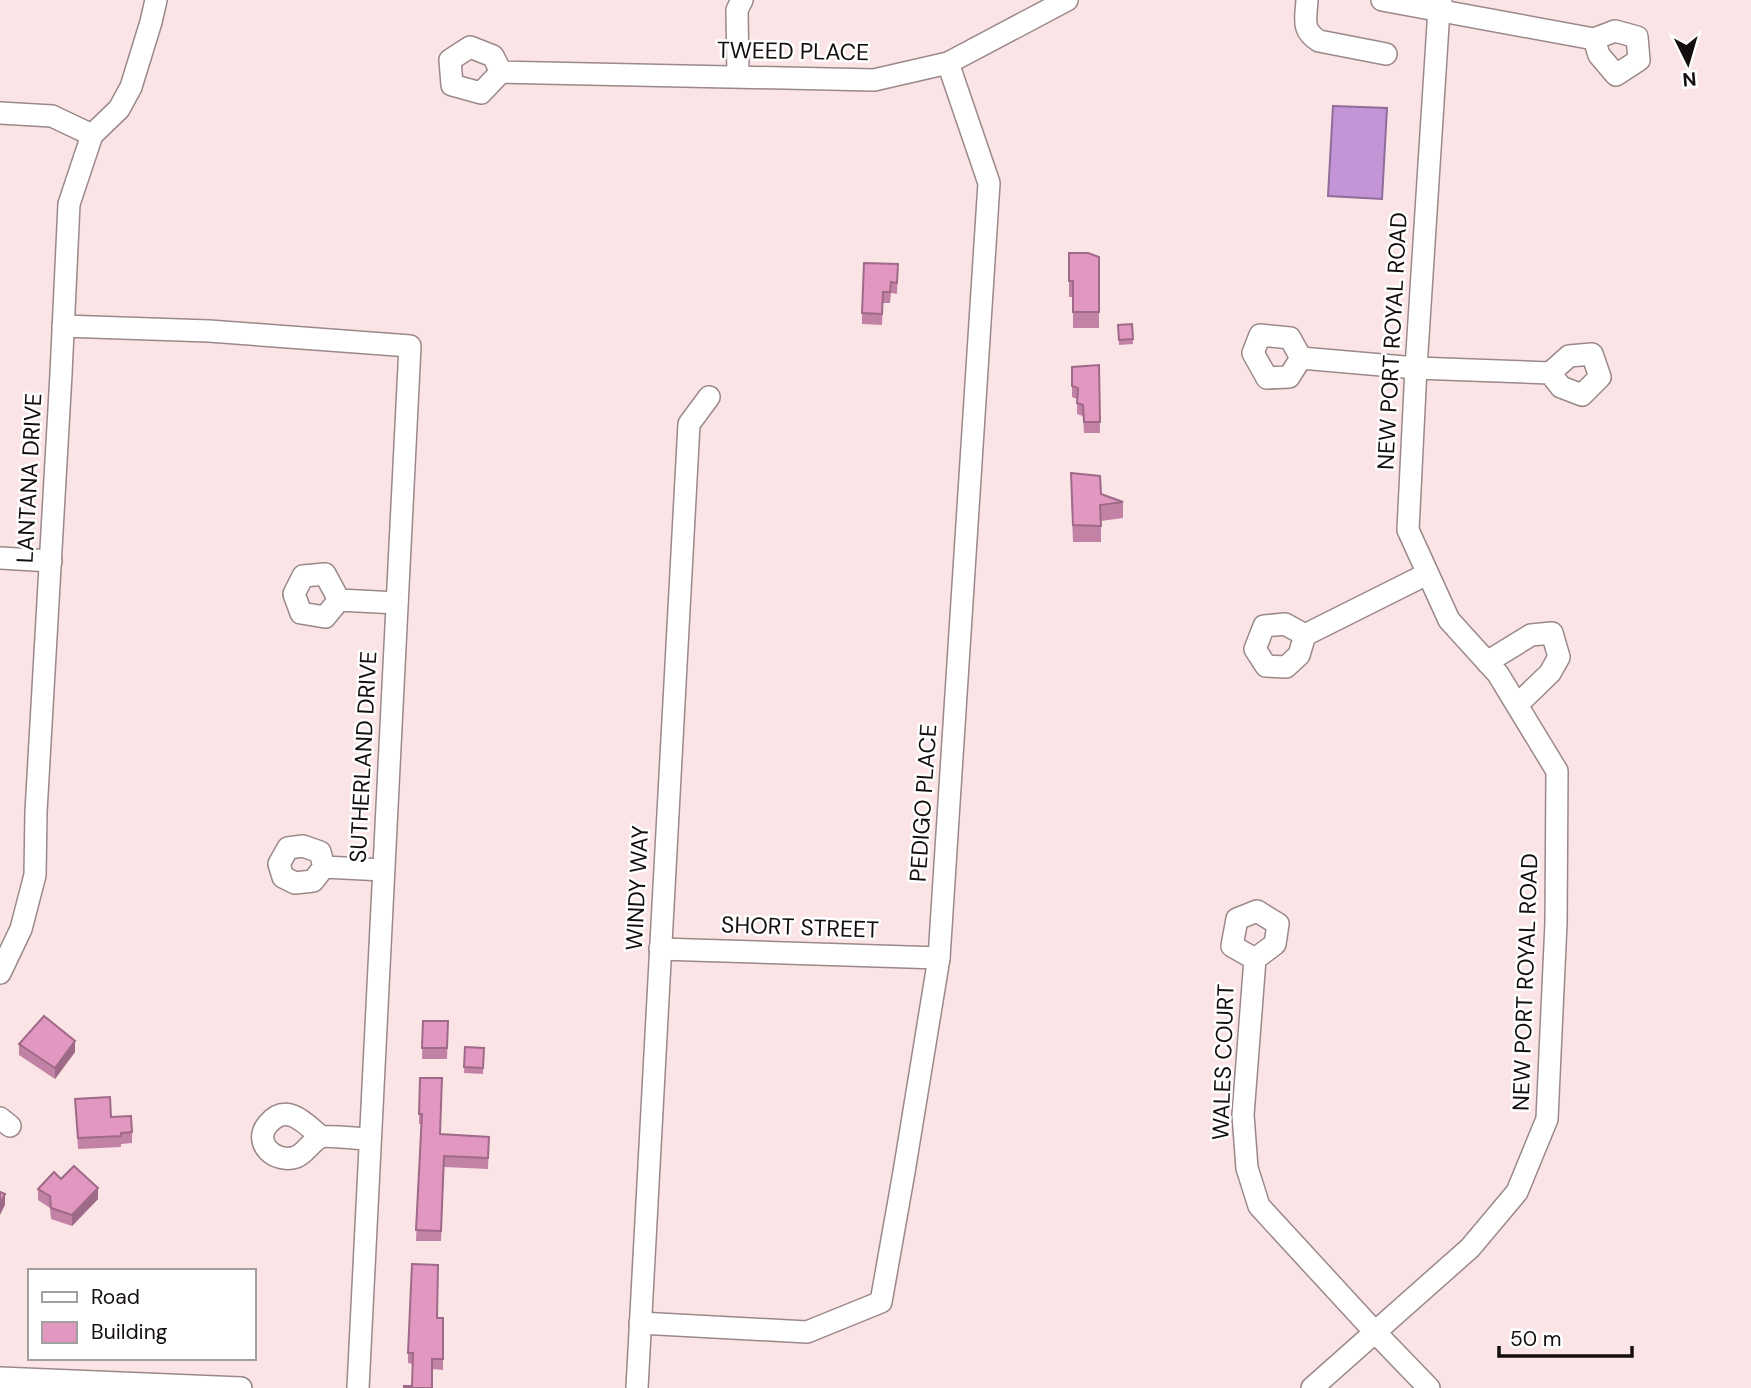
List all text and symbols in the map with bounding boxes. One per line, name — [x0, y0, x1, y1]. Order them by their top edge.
north arrow — [1653, 28, 1723, 98]
street label: TWEED PLACE — [717, 35, 869, 67]
text: N — [1681, 66, 1697, 92]
street label: NEW PORT ROYAL ROAD — [1370, 211, 1414, 471]
street label: LANTANA DRIVE — [10, 392, 48, 564]
street label: SUTHERLAND DRIVE — [342, 650, 384, 864]
street label: PEDIGO PLACE — [903, 723, 943, 883]
street label: WINDY WAY — [619, 825, 655, 951]
street label: NEW PORT ROYAL ROAD — [1506, 853, 1544, 1111]
street label: SHORT STREET — [721, 909, 880, 945]
street label: WALES COURT — [1205, 983, 1241, 1141]
legend — [28, 1269, 256, 1360]
text: Road — [91, 1283, 140, 1311]
scale bar — [1499, 1314, 1632, 1358]
text: Building — [91, 1318, 168, 1346]
text: 50 m — [1510, 1325, 1561, 1353]

